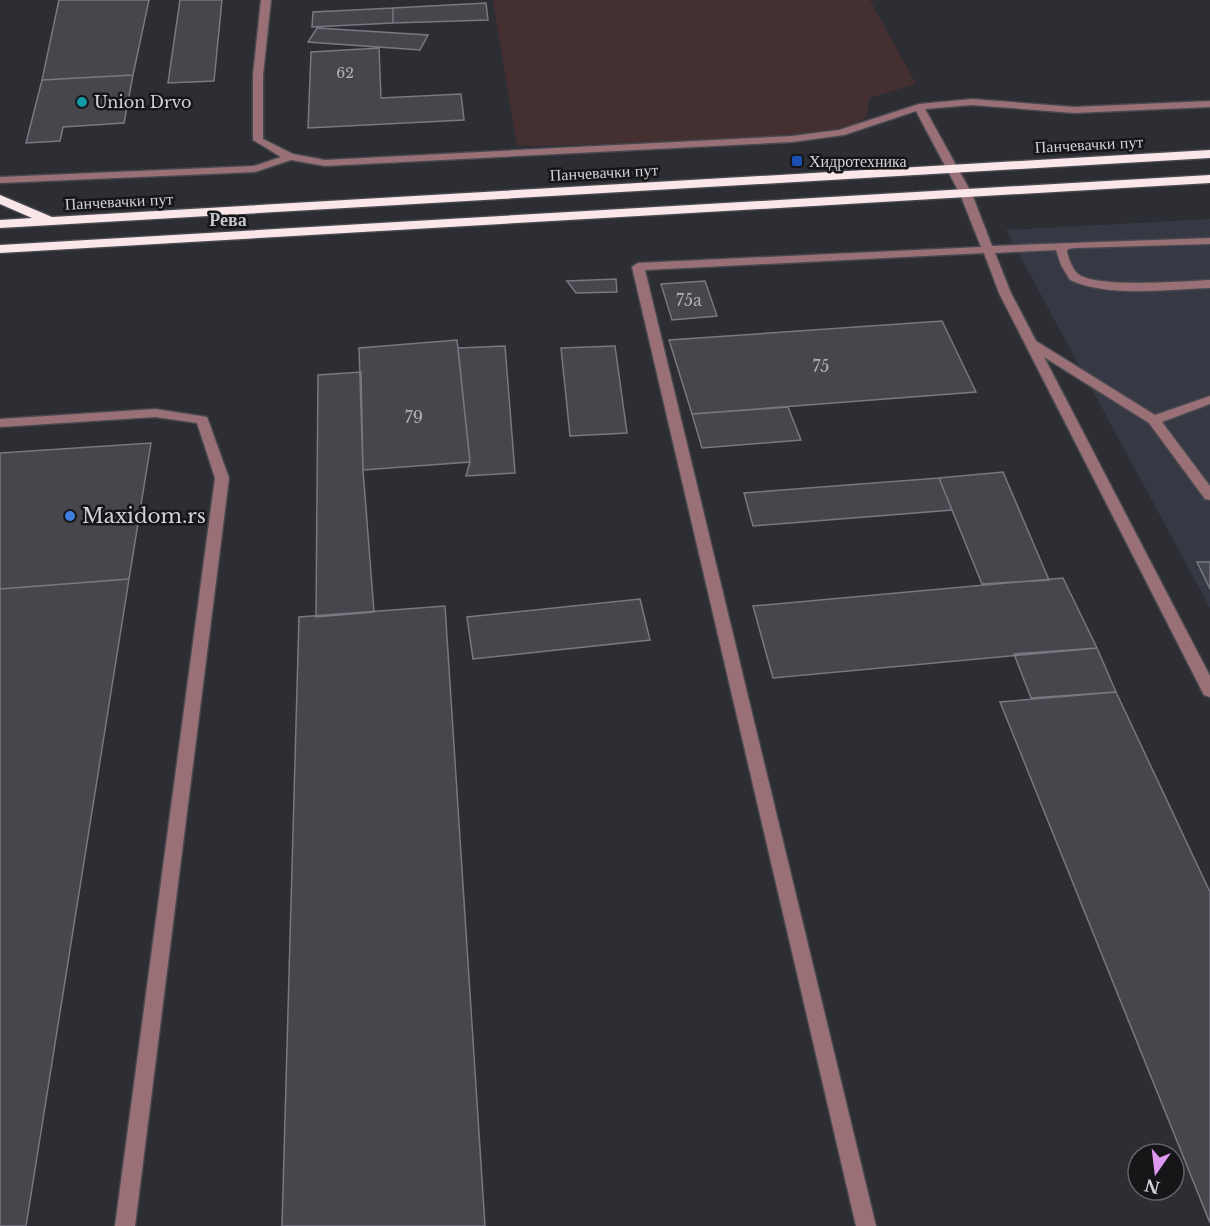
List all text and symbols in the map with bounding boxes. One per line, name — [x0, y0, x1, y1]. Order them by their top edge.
house number: 62 — [336, 64, 354, 82]
place label: Union Drvo — [94, 92, 191, 112]
marker: Union Drvo — [75, 95, 89, 109]
street label: Панчевачки пут — [1034, 131, 1144, 157]
place label: Хидротехника — [809, 151, 907, 171]
marker: Хидротехника — [790, 154, 804, 168]
street label: Панчевачки пут — [549, 159, 659, 185]
street label: Панчевачки пут — [64, 188, 174, 214]
district label: Рева — [209, 209, 247, 231]
house number: 75a — [676, 290, 702, 310]
house number: 75 — [813, 356, 829, 376]
house number: 79 — [405, 407, 423, 427]
place label: Maxidom.rs — [82, 504, 206, 528]
marker: Maxidom.rs — [63, 509, 77, 523]
north arrow — [1126, 1142, 1186, 1202]
text: N — [1143, 1175, 1162, 1198]

